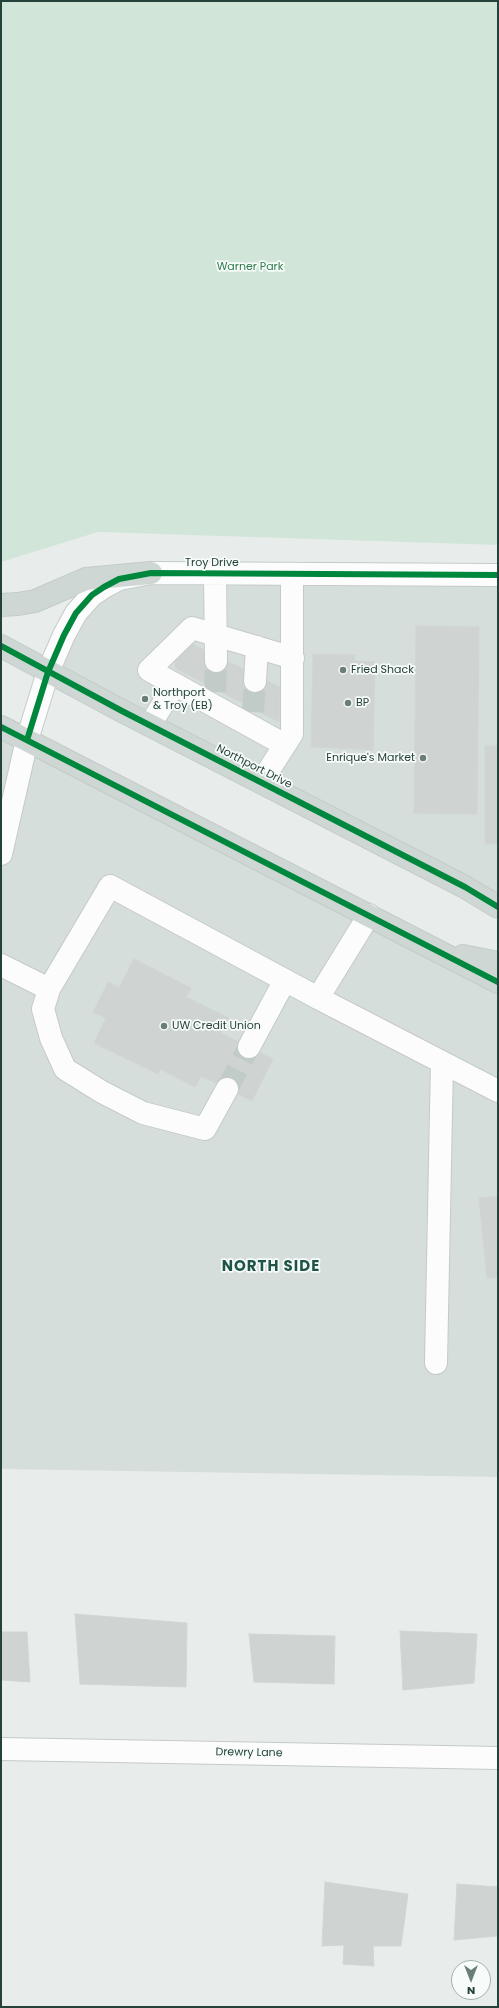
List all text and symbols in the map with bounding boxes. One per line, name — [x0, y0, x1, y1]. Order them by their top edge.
park label: Warner Park — [217, 260, 283, 274]
street label: Troy Drive — [185, 556, 239, 570]
place label: Fried Shack — [351, 663, 414, 677]
marker: Fried Shack — [338, 665, 348, 675]
place label: Northport & Troy (EB) — [153, 686, 213, 712]
marker: Northport & Troy (EB) — [140, 694, 150, 704]
place label: BP — [356, 696, 369, 710]
marker: BP — [343, 698, 353, 708]
street label: Northport Drive — [214, 742, 294, 792]
place label: Enrique's Market — [326, 751, 415, 765]
marker: Enrique's Market — [418, 753, 428, 763]
place label: UW Credit Union — [172, 1019, 261, 1033]
marker: UW Credit Union — [159, 1021, 169, 1031]
district label: NORTH SIDE — [222, 1258, 320, 1276]
street label: Drewry Lane — [215, 1746, 283, 1760]
north arrow — [451, 1960, 491, 2000]
text: N — [467, 1983, 475, 1999]

